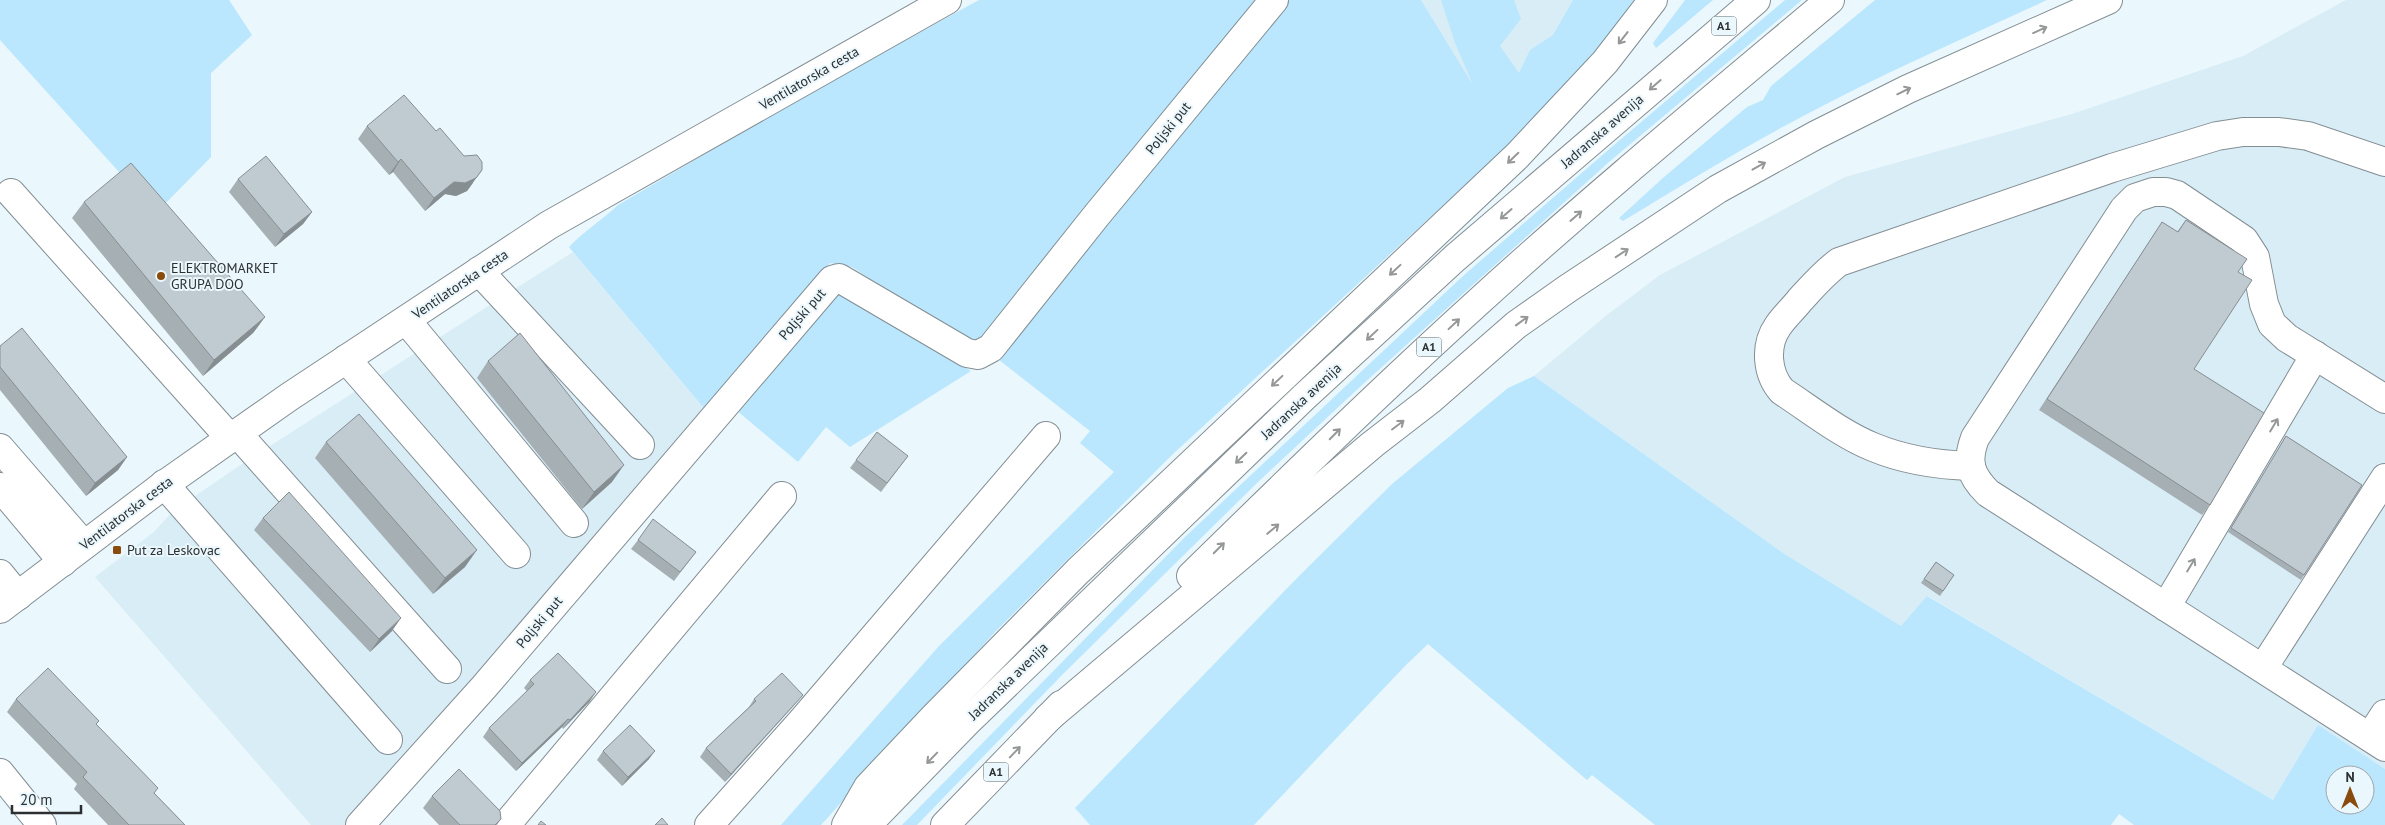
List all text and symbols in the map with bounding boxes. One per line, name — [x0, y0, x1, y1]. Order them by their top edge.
road number: A1 — [1712, 16, 1736, 36]
one-way arrow — [2032, 24, 2047, 34]
one-way arrow — [1617, 32, 1628, 45]
street label: Ventilatorska cesta — [755, 42, 862, 114]
one-way arrow — [1648, 79, 1661, 91]
one-way arrow — [1896, 86, 1911, 96]
street label: Jadranska avenija — [1556, 90, 1647, 173]
street label: Poljski put — [1141, 98, 1195, 158]
one-way arrow — [1508, 152, 1520, 164]
one-way arrow — [1752, 161, 1767, 171]
one-way arrow — [1499, 208, 1512, 220]
one-way arrow — [1570, 210, 1583, 222]
street label: Ventilatorska cesta — [408, 245, 512, 323]
one-way arrow — [1615, 247, 1629, 258]
place label: ELEKTROMARKET GRUPA DOO — [171, 259, 278, 293]
one-way arrow — [1389, 264, 1402, 276]
marker: ELEKTROMARKET GRUPA DOO — [155, 270, 167, 282]
street label: Poljski put — [775, 284, 829, 344]
one-way arrow — [1515, 315, 1528, 326]
one-way arrow — [1448, 318, 1461, 330]
one-way arrow — [1365, 329, 1378, 341]
road number: A1 — [1416, 338, 1442, 357]
street label: Jadranska avenija — [1256, 359, 1345, 444]
one-way arrow — [1271, 375, 1283, 387]
one-way arrow — [2269, 418, 2279, 432]
one-way arrow — [1391, 420, 1405, 430]
one-way arrow — [1329, 428, 1341, 440]
one-way arrow — [1235, 452, 1247, 464]
street label: Ventilatorska cesta — [75, 472, 176, 555]
one-way arrow — [1266, 523, 1279, 534]
place label: Put za Leskovac — [127, 541, 220, 559]
one-way arrow — [1213, 542, 1226, 554]
marker: Put za Leskovac — [111, 544, 123, 556]
one-way arrow — [2187, 558, 2197, 572]
street label: Poljski put — [512, 592, 566, 652]
street label: Jadranska avenija — [964, 638, 1052, 724]
one-way arrow — [1009, 746, 1021, 758]
one-way arrow — [926, 751, 938, 764]
road number: A1 — [984, 762, 1008, 782]
north arrow — [2325, 765, 2375, 815]
text: N — [2345, 768, 2355, 786]
scale bar — [12, 782, 81, 814]
text: 20 m — [20, 790, 53, 809]

